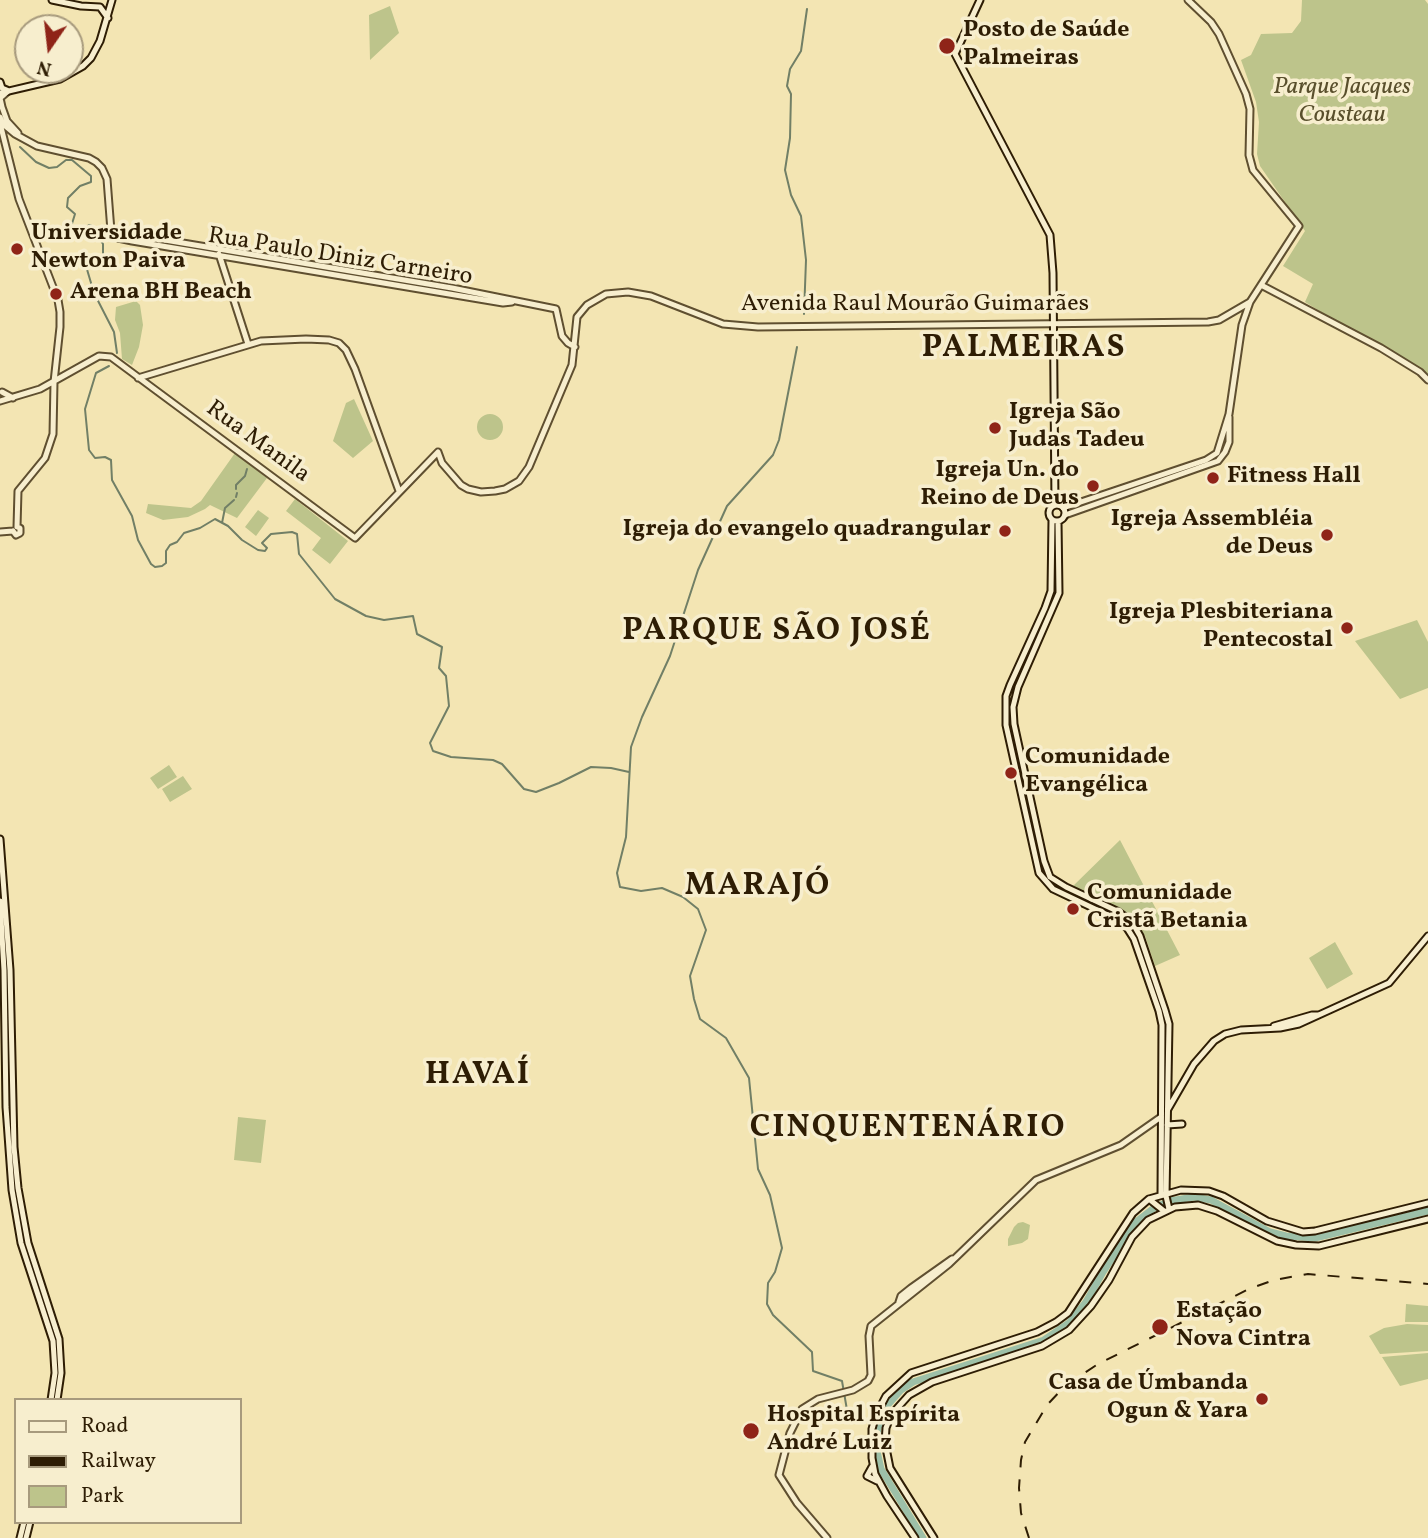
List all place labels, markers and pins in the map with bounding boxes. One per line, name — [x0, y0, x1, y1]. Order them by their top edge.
place label: Posto de Saúde Palmeiras — [963, 18, 1129, 74]
marker: Posto de Saúde Palmeiras — [937, 36, 957, 56]
place label: Universidade Newton Paiva — [31, 221, 186, 277]
marker: Universidade Newton Paiva — [9, 241, 25, 257]
place label: Arena BH Beach — [70, 280, 252, 308]
marker: Arena BH Beach — [48, 286, 64, 302]
place label: Igreja São Judas Tadeu — [1009, 400, 1145, 456]
marker: Igreja São Judas Tadeu — [987, 420, 1003, 436]
place label: Igreja Un. do Reino de Deus — [921, 458, 1079, 514]
place label: Fitness Hall — [1227, 464, 1361, 492]
marker: Fitness Hall — [1205, 470, 1221, 486]
marker: Igreja Un. do Reino de Deus — [1085, 478, 1101, 494]
place label: Igreja Assembléia de Deus — [1111, 507, 1313, 563]
place label: Igreja do evangelo quadrangular — [623, 517, 991, 545]
marker: Igreja do evangelo quadrangular — [997, 523, 1013, 539]
marker: Igreja Assembléia de Deus — [1319, 527, 1335, 543]
place label: Igreja Plesbiteriana Pentecostal — [1109, 600, 1333, 656]
marker: Igreja Plesbiteriana Pentecostal — [1339, 620, 1355, 636]
place label: Comunidade Evangélica — [1025, 745, 1170, 801]
marker: Comunidade Evangélica — [1003, 765, 1019, 781]
place label: Comunidade Cristã Betania — [1087, 881, 1248, 937]
marker: Comunidade Cristã Betania — [1065, 901, 1081, 917]
place label: Estação Nova Cintra — [1176, 1299, 1311, 1355]
marker: Estação Nova Cintra — [1150, 1317, 1170, 1337]
place label: Casa de Úmbanda Ogun & Yara — [1048, 1371, 1248, 1427]
marker: Casa de Úmbanda Ogun & Yara — [1254, 1391, 1270, 1407]
place label: Hospital Espírita André Luiz — [767, 1403, 960, 1459]
marker: Hospital Espírita André Luiz — [741, 1421, 761, 1441]

